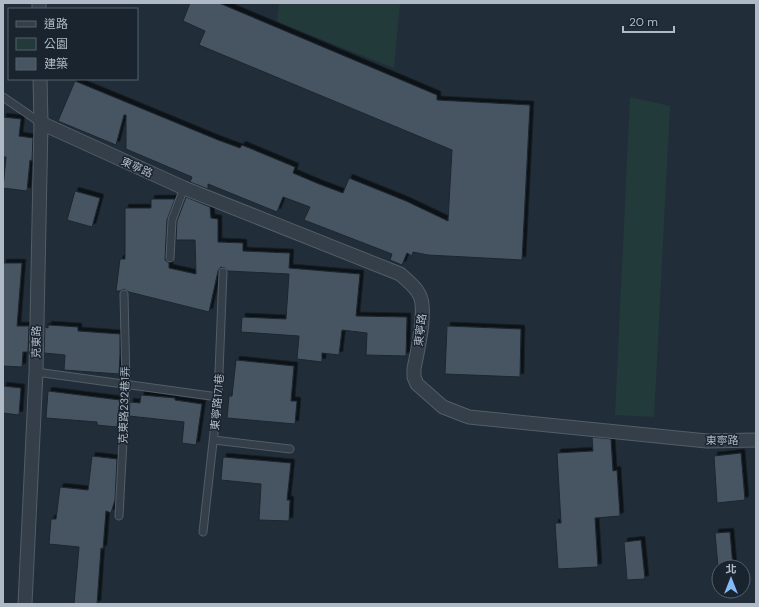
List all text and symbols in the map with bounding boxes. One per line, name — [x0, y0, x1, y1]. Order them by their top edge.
legend — [8, 8, 138, 80]
scale bar — [623, 8, 674, 34]
text: 20 m — [629, 14, 658, 30]
text: 道路 — [44, 16, 68, 32]
text: 公園 — [44, 36, 68, 52]
text: 建築 — [44, 56, 68, 72]
street label: 東寧路 — [119, 154, 155, 180]
street label: 東寧路 — [411, 313, 429, 347]
street label: 克東路 — [29, 325, 43, 359]
street label: 克東路232巷1弄 — [116, 366, 132, 444]
street label: 東寧路171巷 — [208, 373, 226, 431]
street label: 東寧路 — [706, 433, 739, 447]
north arrow — [711, 559, 751, 599]
text: 北 — [726, 562, 737, 576]

